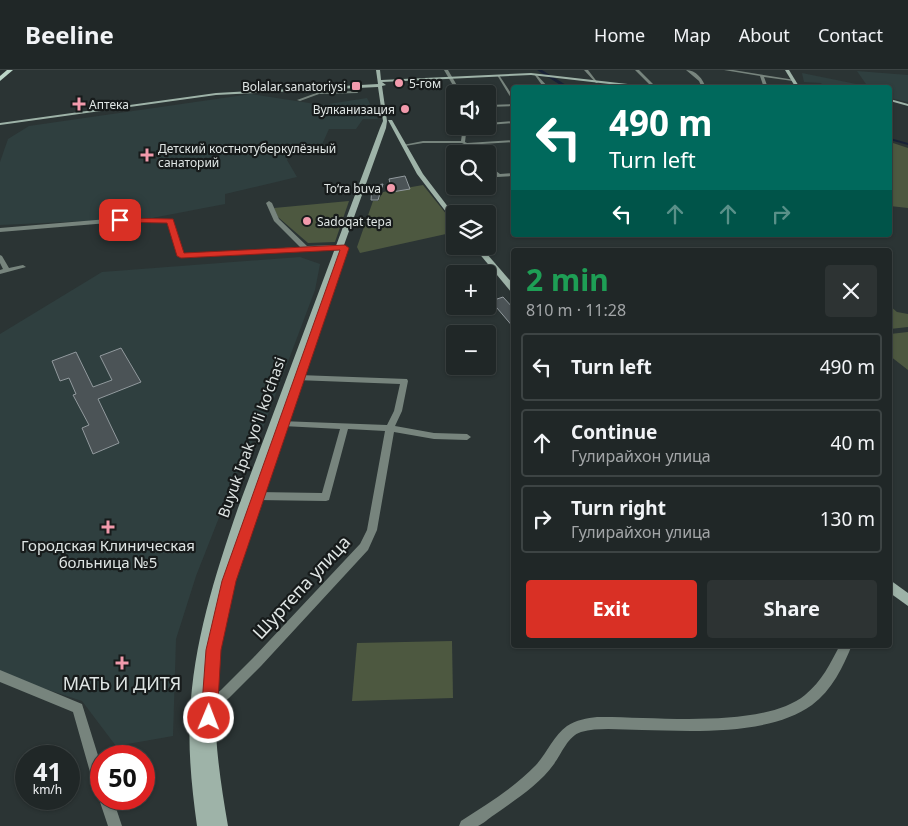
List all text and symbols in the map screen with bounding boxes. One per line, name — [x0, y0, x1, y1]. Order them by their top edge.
text: Beeline — [25, 18, 114, 51]
text: Home — [594, 23, 645, 47]
text: Map — [673, 23, 711, 47]
text: About — [739, 23, 790, 47]
text: Contact — [818, 23, 883, 47]
place label: 5-гом — [409, 75, 441, 92]
marker: 5-гом — [393, 77, 405, 89]
place label: Bolalar sanatoriysi — [242, 78, 346, 95]
marker: Bolalar sanatoriysi — [350, 80, 362, 92]
map controls — [446, 85, 496, 375]
button: sound — [446, 85, 496, 135]
place label: Аптека — [89, 96, 129, 113]
marker: Аптека — [73, 98, 85, 110]
text: 490 m — [609, 99, 712, 146]
place label: Вулканизация — [313, 101, 395, 118]
marker: Вулканизация — [399, 103, 411, 115]
icon: left — [526, 105, 591, 170]
place label: Детский костнотуберкулёзный санаторий — [158, 140, 336, 171]
text: Turn left — [609, 144, 696, 174]
button: search — [446, 145, 496, 195]
marker: Детский костнотуберкулёзный санаторий — [140, 148, 154, 162]
place label: To‘ra buva — [324, 180, 381, 197]
marker: To‘ra buva — [385, 182, 397, 194]
pin — [99, 199, 141, 241]
icon: left — [608, 200, 636, 228]
icon: ahead — [661, 200, 689, 228]
icon: ahead — [714, 200, 742, 228]
icon: right — [767, 200, 795, 228]
button: layers — [446, 205, 496, 255]
icon: arrive — [106, 206, 134, 234]
place label: Sadoqat tepa — [317, 213, 392, 230]
marker: Sadoqat tepa — [301, 215, 313, 227]
text: 2 min — [526, 259, 609, 300]
button: + — [446, 265, 496, 315]
button: close — [825, 265, 877, 317]
text: 810 m · 11:28 — [526, 299, 626, 321]
button: − — [446, 325, 496, 375]
icon: left — [528, 353, 556, 381]
street label: Buyuk Ipak yo'li ko'chasi — [213, 354, 289, 520]
text: Turn left — [571, 354, 652, 380]
text: 490 m — [820, 354, 875, 380]
text: Continue — [571, 419, 657, 445]
icon: ahead — [528, 429, 556, 457]
text: 40 m — [831, 430, 875, 456]
text: Гулирайхон улица — [571, 445, 711, 467]
text: Turn right — [571, 495, 666, 521]
icon: right — [528, 505, 556, 533]
text: 130 m — [820, 506, 875, 532]
marker: Городская Клиническая больница №5 — [101, 520, 115, 534]
text: Гулирайхон улица — [571, 521, 711, 543]
street label: Шуртепа улица — [247, 530, 355, 644]
place label: Городская Клиническая больница №5 — [21, 535, 195, 572]
button: Exit — [526, 580, 697, 638]
button: Share — [707, 580, 877, 638]
marker: МАТЬ И ДИТЯ — [115, 656, 129, 670]
place label: МАТЬ И ДИТЯ — [63, 671, 181, 695]
position arrow — [182, 691, 234, 743]
speed limit sign: 50 — [90, 745, 155, 810]
text: 41 — [33, 754, 62, 788]
text: km/h — [33, 781, 62, 798]

